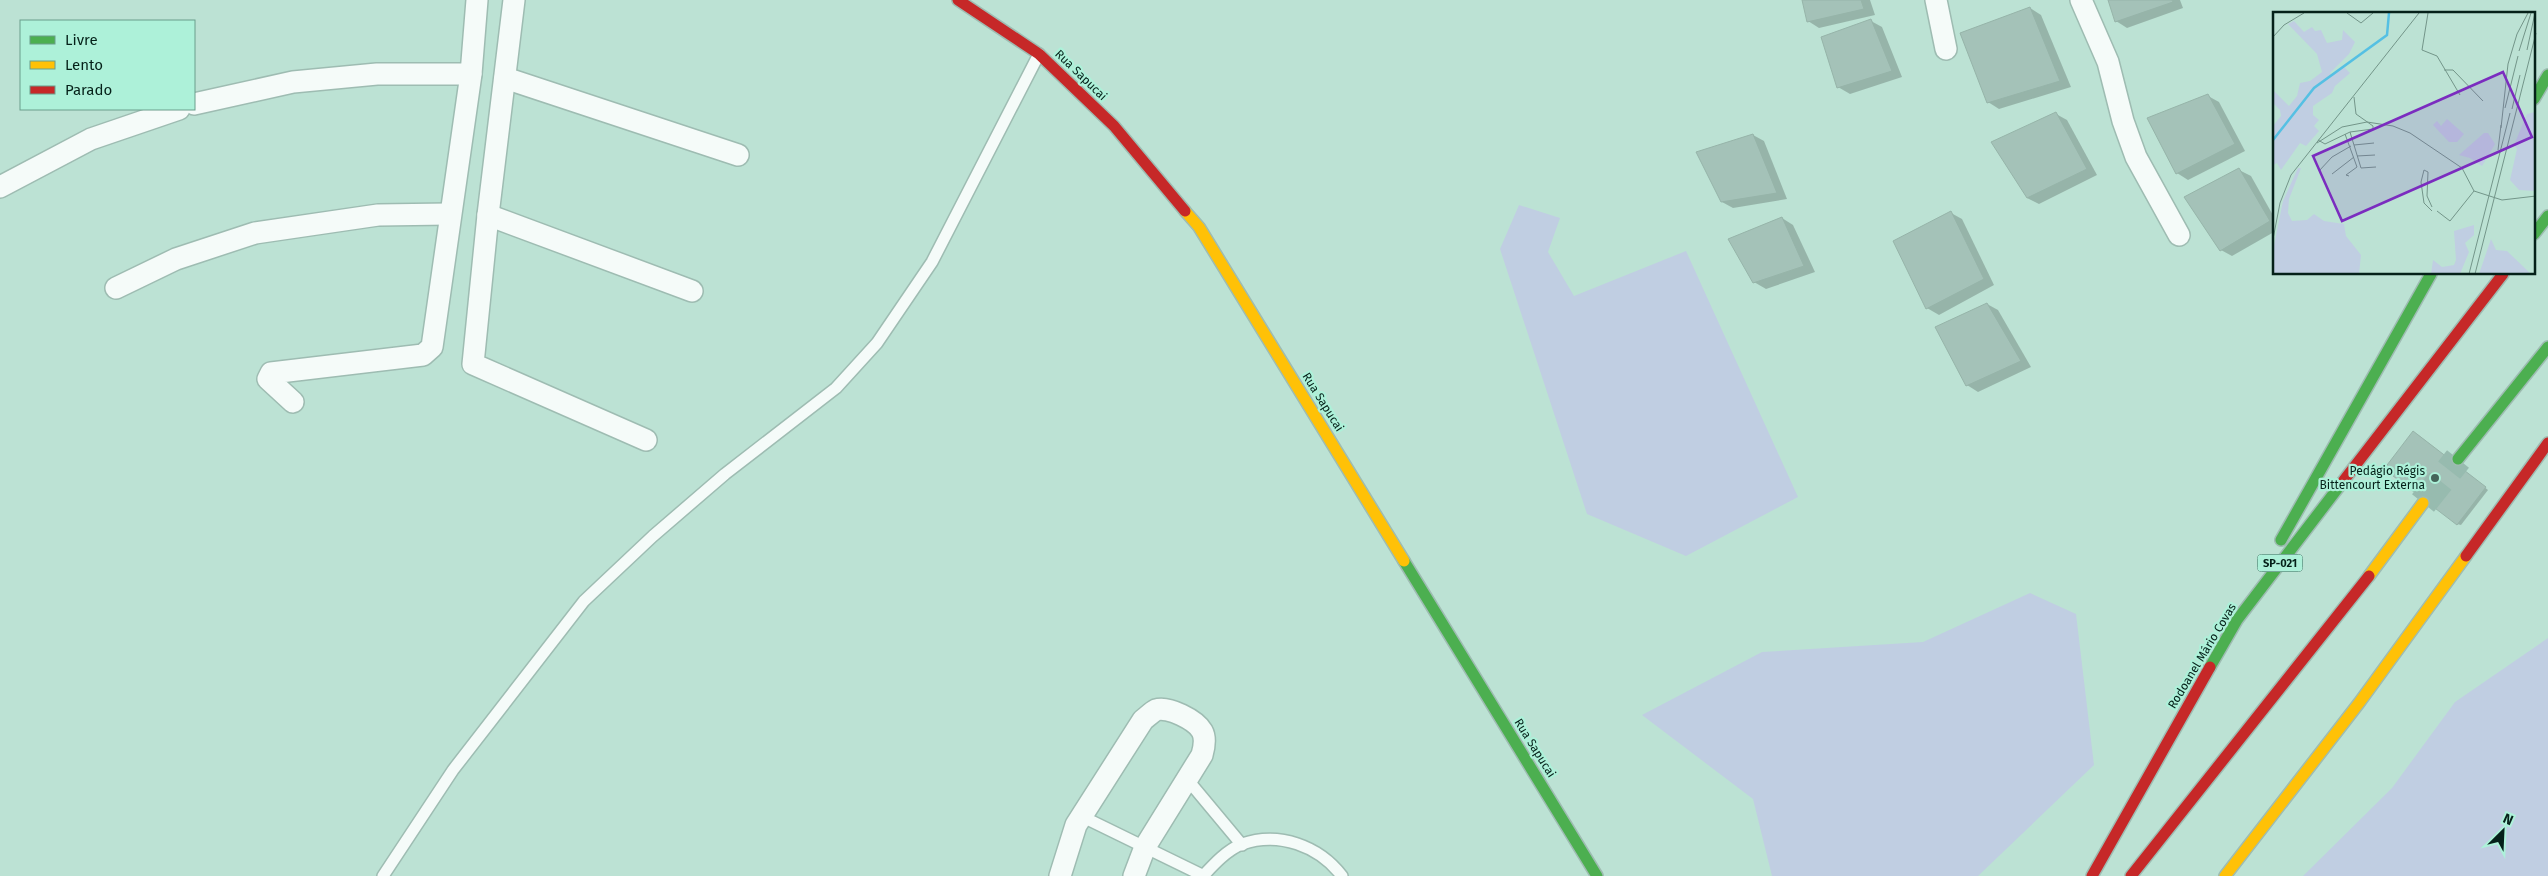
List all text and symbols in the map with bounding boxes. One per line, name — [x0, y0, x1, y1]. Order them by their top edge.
inset map — [2273, 12, 2536, 275]
legend — [20, 20, 195, 110]
text: Livre — [65, 31, 98, 49]
street label: Rua Sapucai — [1052, 47, 1110, 103]
text: Lento — [65, 56, 103, 74]
text: Parado — [65, 81, 112, 99]
street label: Rua Sapucai — [1299, 370, 1347, 434]
place label: Pedágio Régis Bittencourt Externa — [2320, 464, 2425, 492]
marker: Pedágio Régis Bittencourt Externa — [2429, 472, 2441, 484]
road number: SP-021 — [2258, 554, 2302, 572]
street label: Rodoanel Mário Covas — [2165, 601, 2239, 711]
street label: Rua Sapucai — [1511, 716, 1559, 780]
north arrow — [2478, 806, 2528, 856]
text: N — [2500, 810, 2516, 829]

